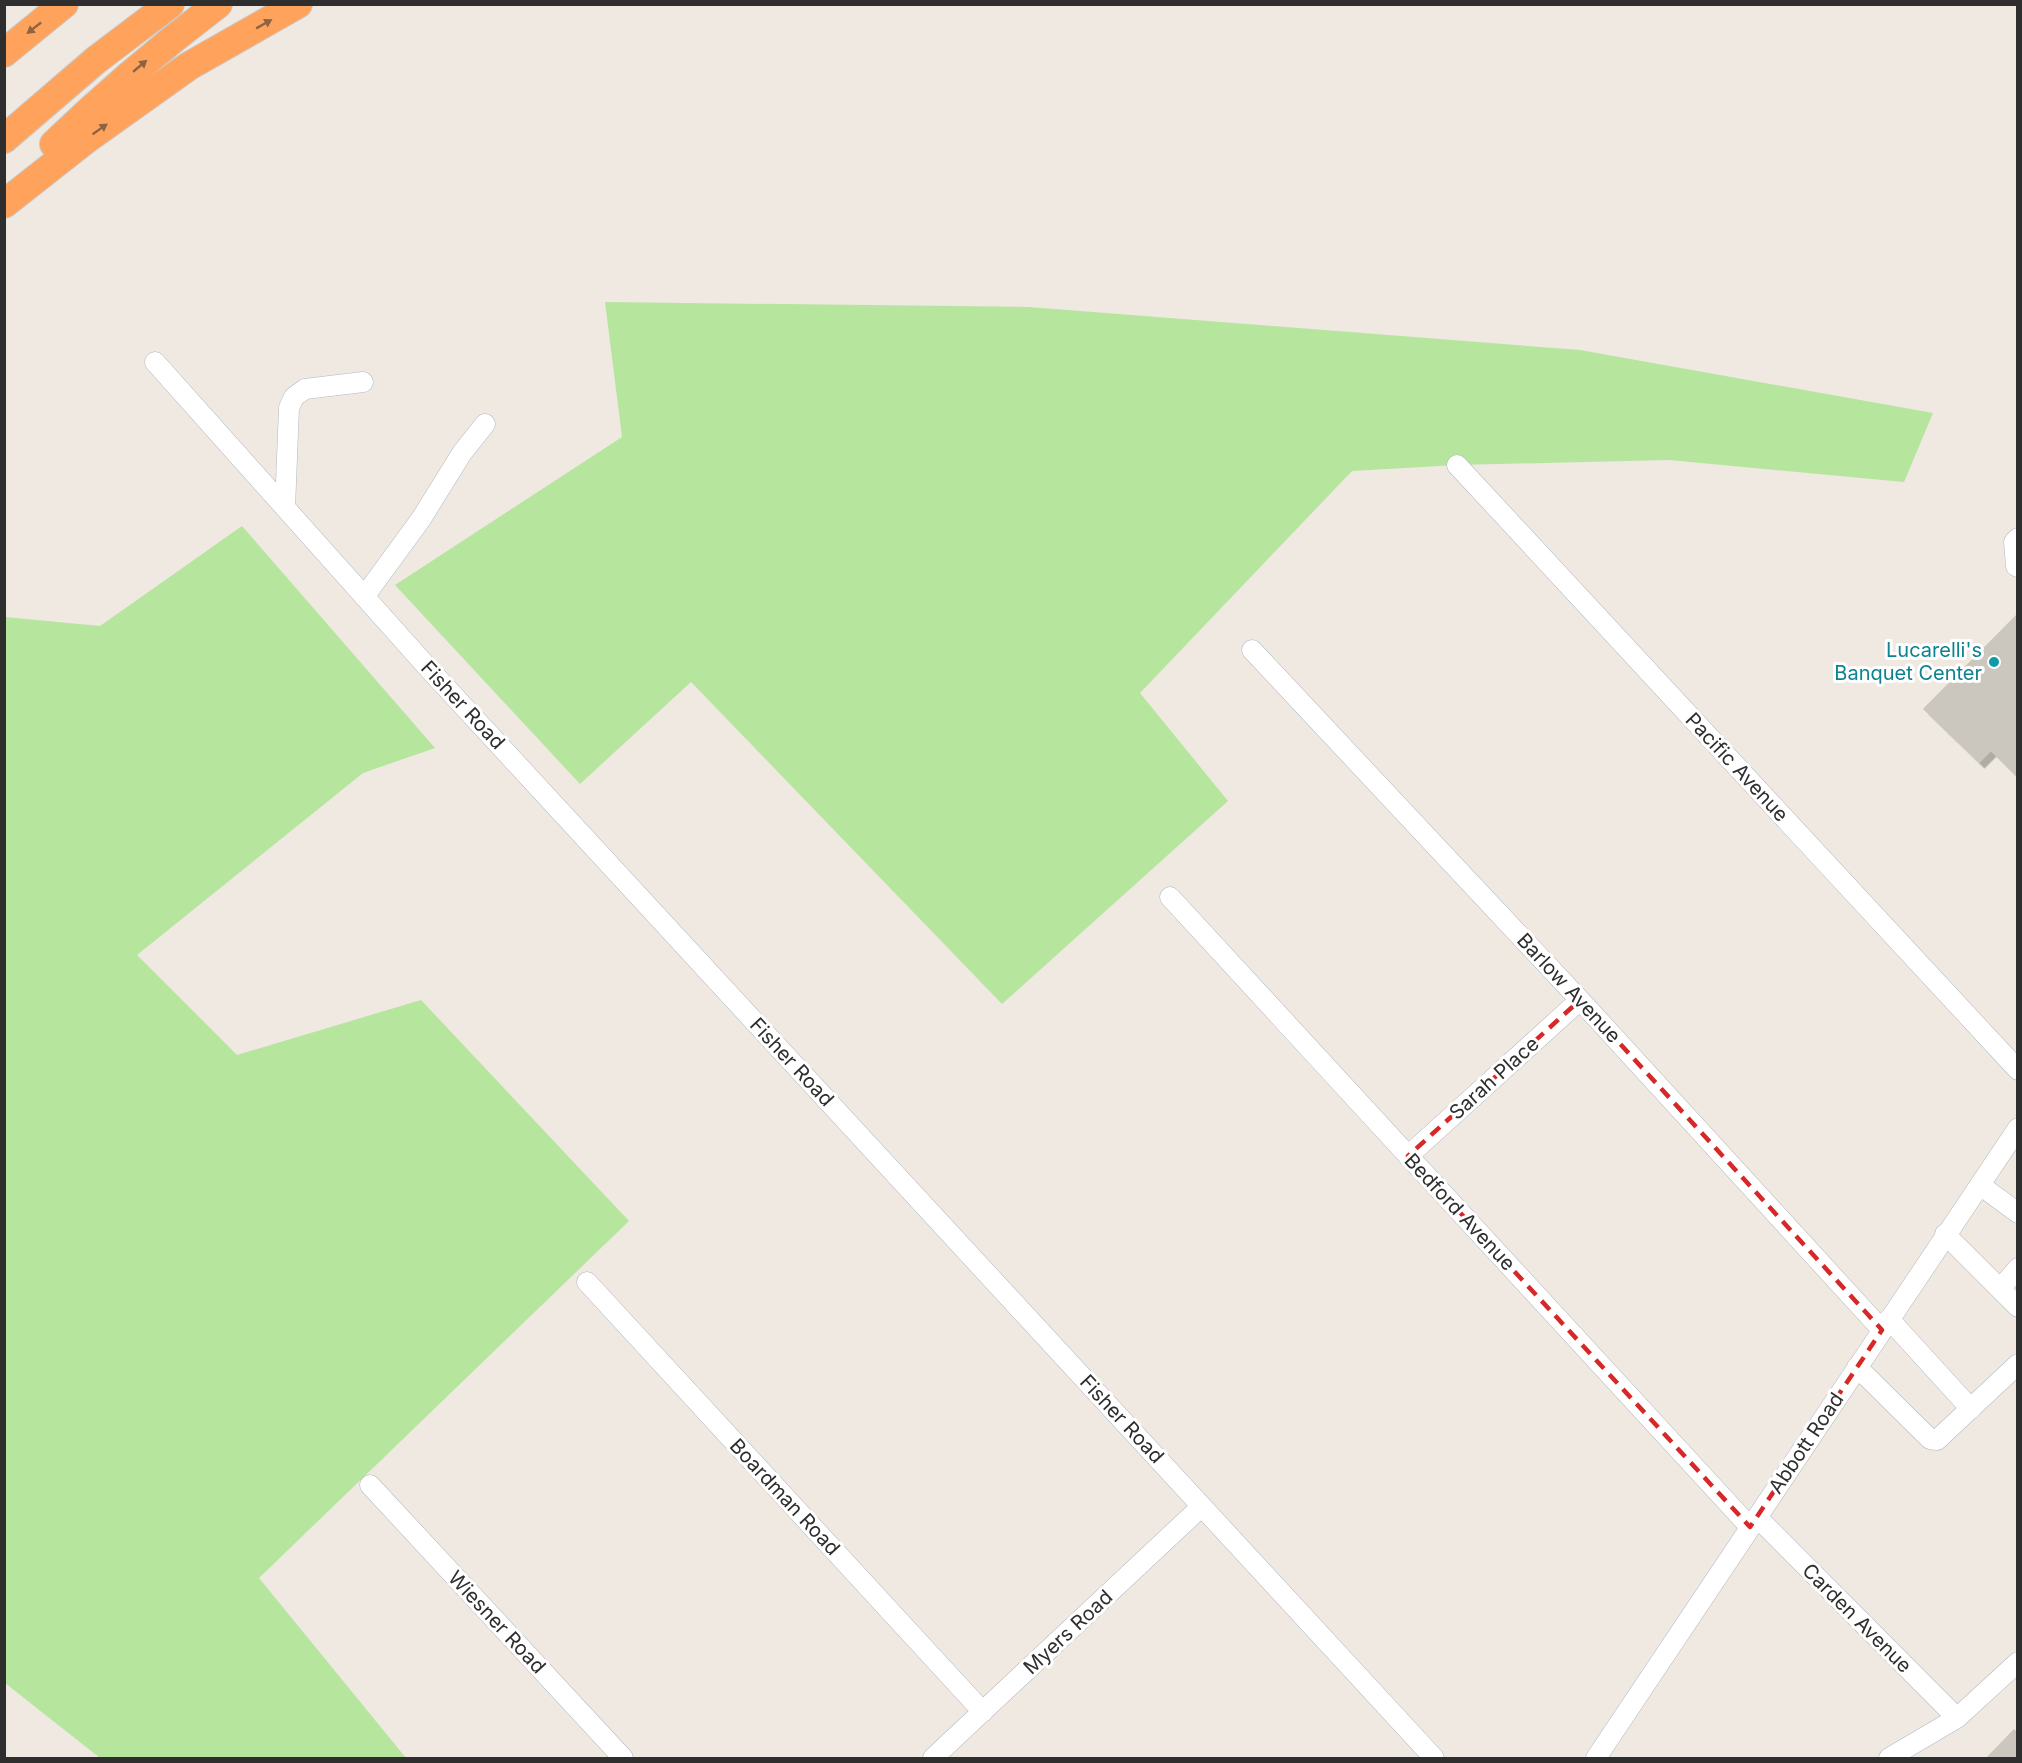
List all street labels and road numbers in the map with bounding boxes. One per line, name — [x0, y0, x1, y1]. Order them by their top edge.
street label: Fisher Road — [416, 656, 510, 754]
street label: Pacific Avenue — [1681, 708, 1793, 826]
street label: Barlow Avenue — [1512, 928, 1626, 1048]
street label: Fisher Road — [745, 1013, 839, 1111]
street label: Sarah Place — [1444, 1032, 1544, 1124]
street label: Bedford Avenue — [1400, 1149, 1520, 1275]
street label: Fisher Road — [1075, 1370, 1169, 1468]
street label: Abbott Road — [1763, 1388, 1849, 1498]
street label: Boardman Road — [725, 1434, 845, 1560]
street label: Carden Avenue — [1797, 1558, 1917, 1678]
street label: Wiesner Road — [443, 1566, 551, 1678]
street label: Myers Road — [1019, 1585, 1117, 1679]

